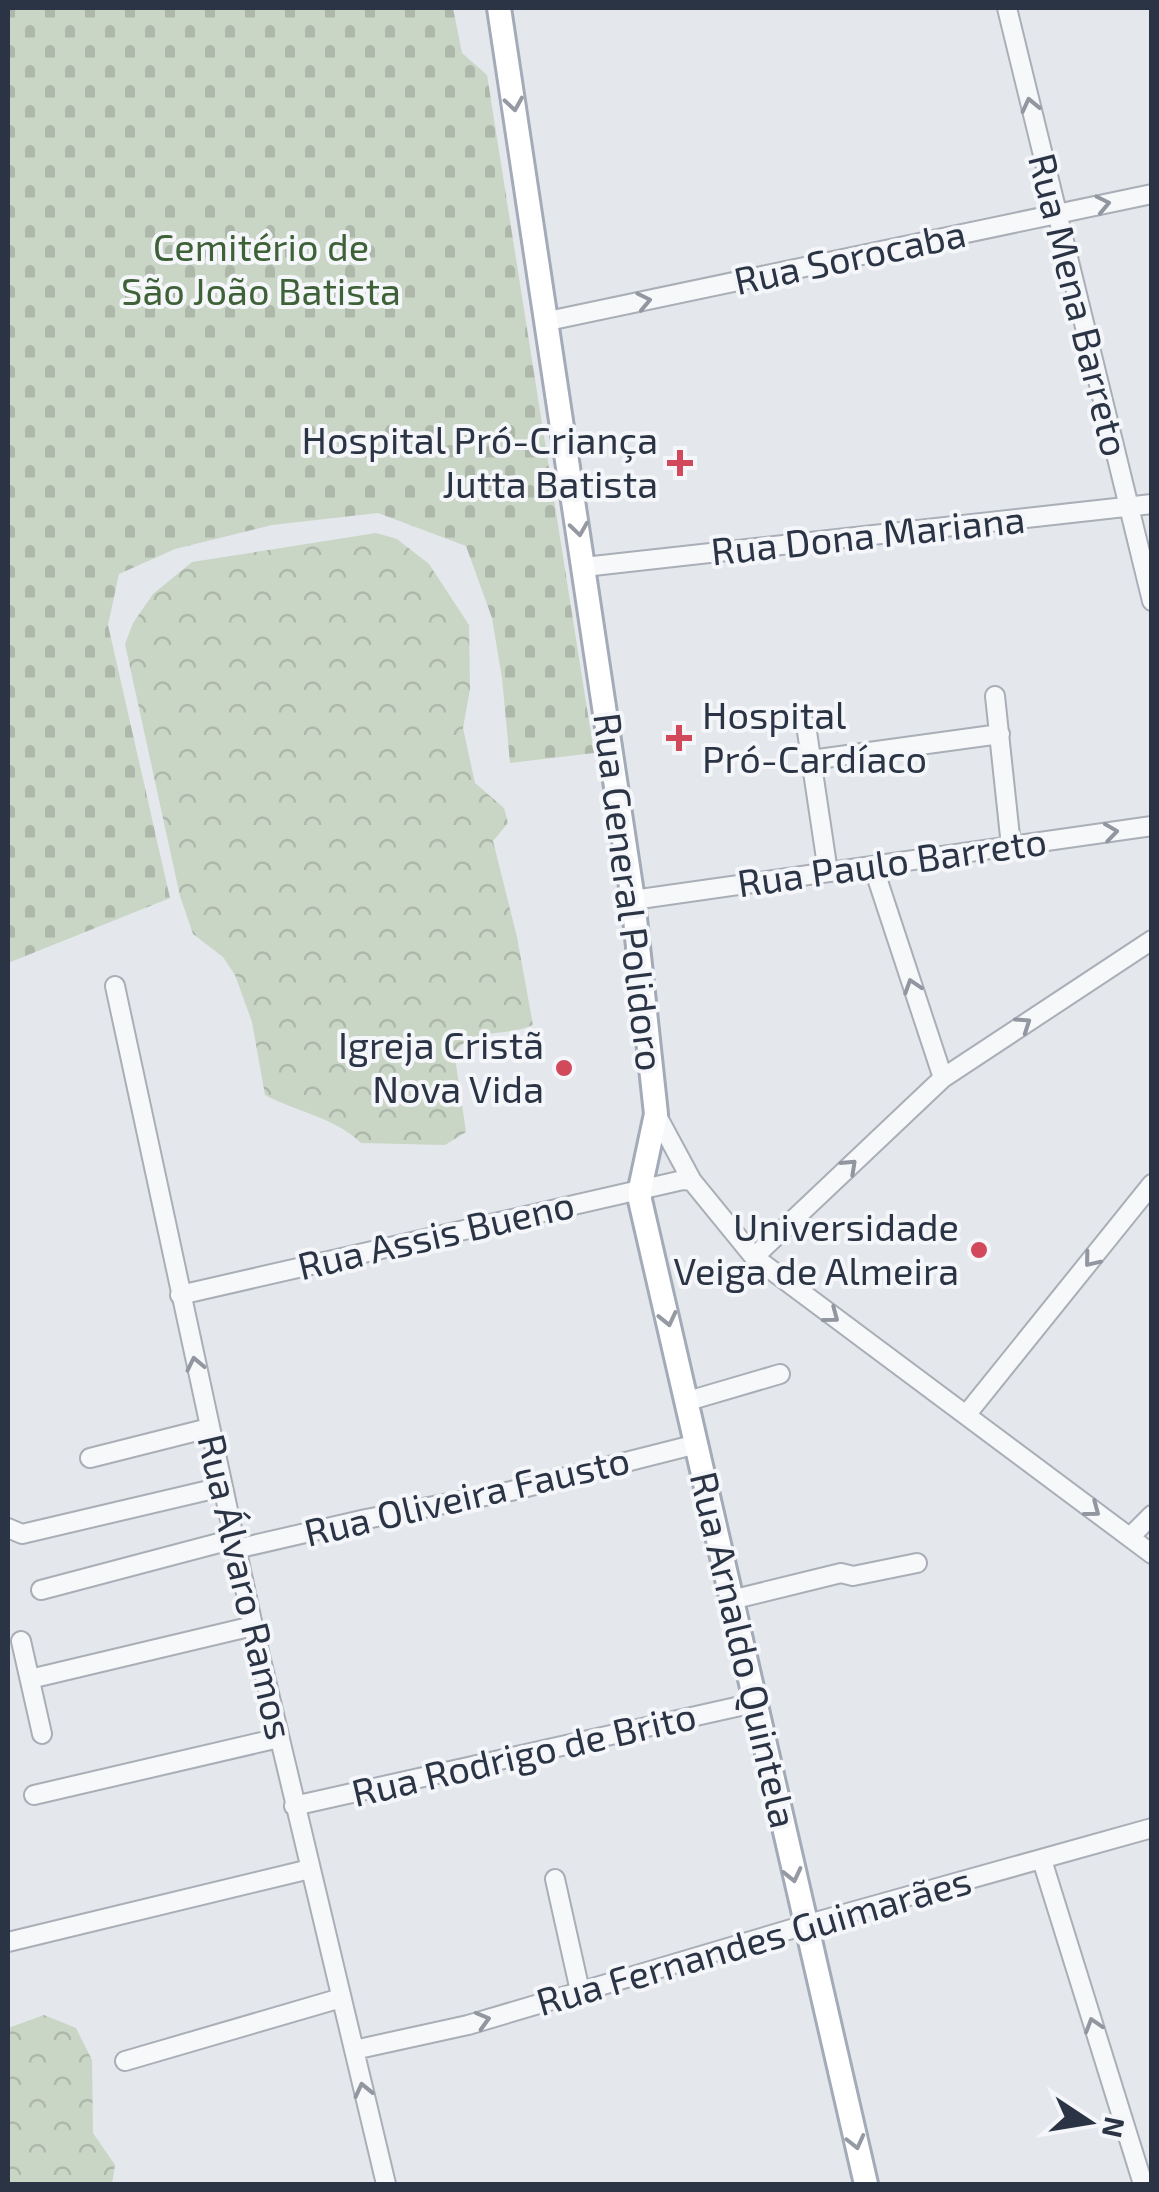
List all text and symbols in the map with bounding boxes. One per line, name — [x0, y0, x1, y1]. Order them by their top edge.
one-way arrow — [503, 96, 524, 112]
one-way arrow — [1021, 97, 1042, 114]
street label: Rua Mena Barreto — [1020, 148, 1140, 461]
one-way arrow — [1095, 195, 1112, 216]
street label: Rua Sorocaba — [730, 209, 970, 303]
park label: Cemitério de São João Batista — [121, 223, 401, 313]
one-way arrow — [635, 292, 652, 313]
place label: Hospital Pró-Criança Jutta Batista — [302, 416, 658, 506]
marker: Hospital Pró-Criança Jutta Batista — [667, 450, 693, 476]
street label: Rua Dona Mariana — [709, 495, 1027, 573]
one-way arrow — [567, 521, 588, 537]
place label: Hospital Pró-Cardíaco — [702, 691, 927, 781]
street label: Rua General Polidoro — [585, 710, 675, 1073]
marker: Hospital Pró-Cardíaco — [666, 725, 692, 751]
street label: Rua Paulo Barreto — [734, 817, 1049, 905]
one-way arrow — [1103, 822, 1119, 843]
one-way arrow — [904, 978, 924, 995]
one-way arrow — [1014, 1018, 1032, 1037]
place label: Igreja Cristã Nova Vida — [338, 1021, 544, 1111]
marker: Igreja Cristã Nova Vida — [553, 1057, 575, 1079]
one-way arrow — [838, 1160, 857, 1178]
street label: Rua Assis Bueno — [293, 1180, 578, 1288]
place label: Universidade Veiga de Almeira — [673, 1203, 959, 1293]
marker: Universidade Veiga de Almeira — [968, 1239, 990, 1261]
one-way arrow — [1085, 1249, 1103, 1267]
one-way arrow — [821, 1304, 839, 1321]
one-way arrow — [656, 1310, 677, 1327]
one-way arrow — [186, 1356, 207, 1373]
street label: Rua Álvaro Ramos — [189, 1429, 304, 1744]
street label: Rua Oliveira Fausto — [299, 1435, 634, 1555]
street label: Rua Arnaldo Quintela — [682, 1467, 808, 1832]
one-way arrow — [1082, 1498, 1100, 1515]
street label: Rua Rodrigo de Brito — [347, 1691, 700, 1815]
street label: Rua Fernandes Guimarães — [531, 1856, 976, 2024]
one-way arrow — [781, 1866, 802, 1883]
one-way arrow — [474, 2011, 491, 2032]
one-way arrow — [1084, 2017, 1105, 2034]
north arrow — [1039, 2072, 1139, 2172]
one-way arrow — [354, 2082, 375, 2099]
text: N — [1096, 2114, 1133, 2141]
one-way arrow — [844, 2133, 865, 2150]

